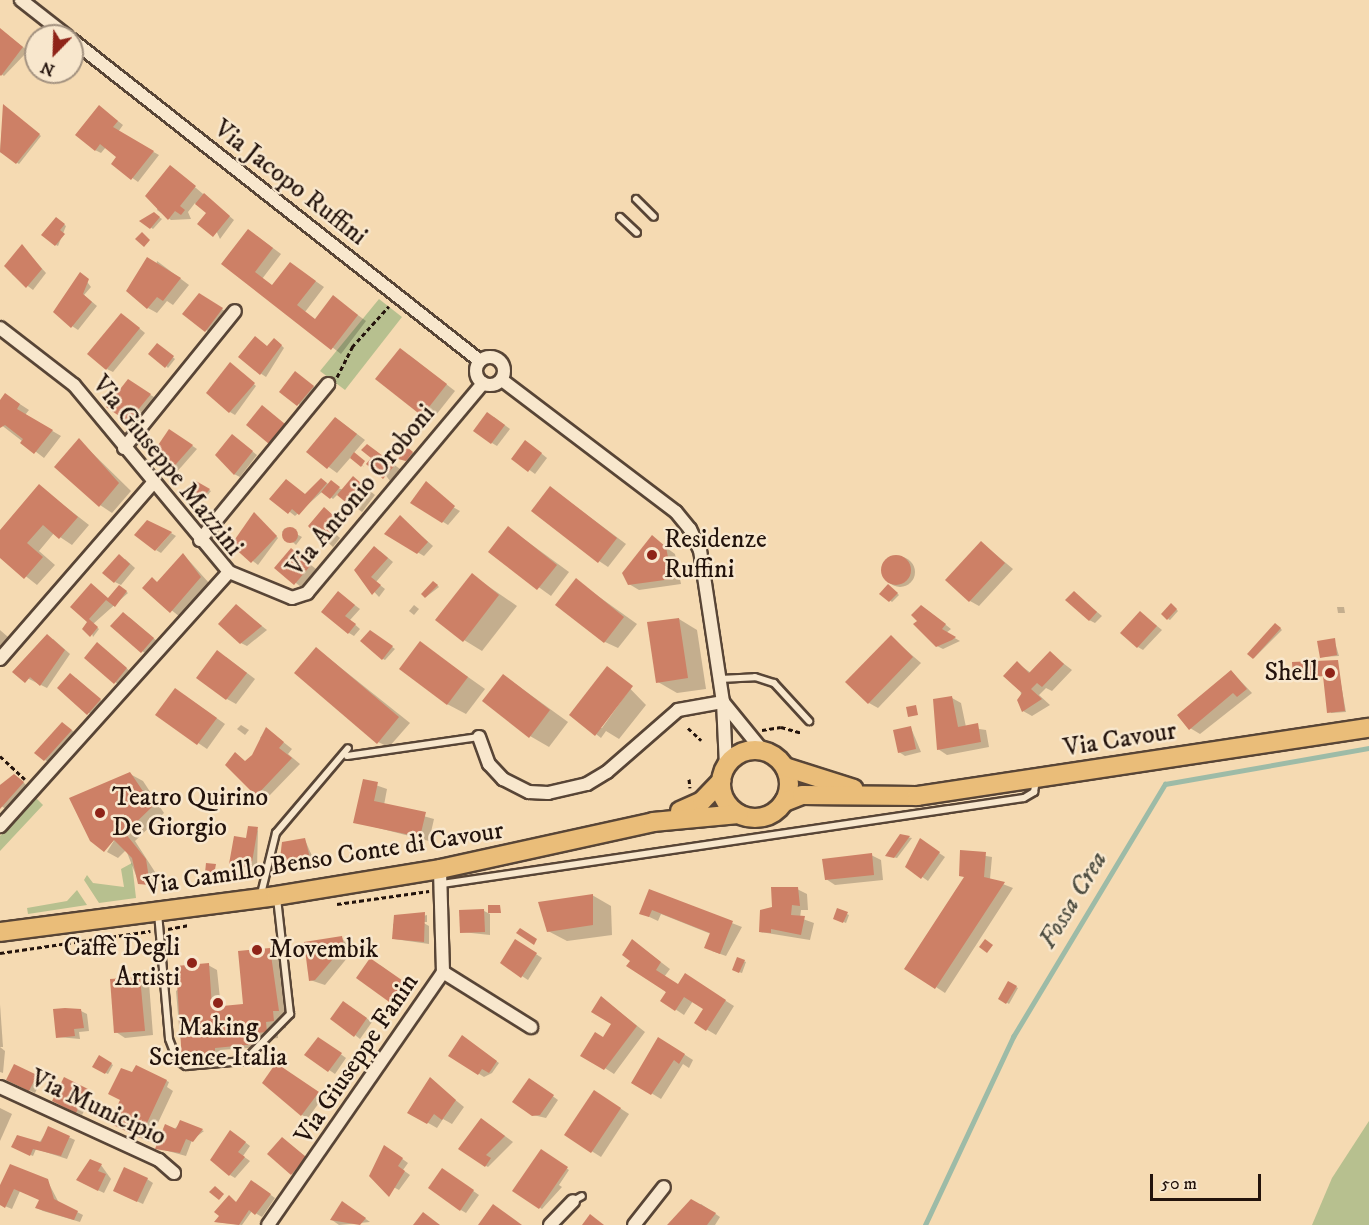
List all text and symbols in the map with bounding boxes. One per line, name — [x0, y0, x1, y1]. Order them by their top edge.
north arrow — [24, 24, 84, 84]
text: N — [38, 57, 58, 81]
street label: Via Jacopo Ruffini — [207, 113, 373, 253]
street label: Via Giuseppe Mazzini — [85, 369, 249, 563]
street label: Via Antonio Oroboni — [280, 399, 442, 583]
place label: Residenze Ruffini — [664, 524, 767, 586]
marker: Residenze Ruffini — [645, 548, 659, 562]
place label: Shell — [1264, 657, 1318, 689]
marker: Shell — [1323, 666, 1337, 680]
street label: Via Cavour — [1061, 716, 1179, 764]
place label: Teatro Quirino De Giorgio — [112, 782, 268, 844]
marker: Teatro Quirino De Giorgio — [93, 806, 107, 820]
street label: Via Camillo Benso Conte di Cavour — [142, 815, 506, 903]
water label: Fossa Crea — [1031, 845, 1115, 955]
place label: Caffè Degli Artisti — [64, 932, 180, 994]
place label: Movembik — [269, 934, 378, 966]
marker: Movembik — [250, 943, 264, 957]
marker: Caffè Degli Artisti — [185, 956, 199, 970]
street label: Via Giuseppe Fanin — [288, 968, 426, 1150]
marker: Making Science Italia — [211, 996, 225, 1010]
place label: Making Science Italia — [149, 1012, 287, 1074]
street label: Via Municipio — [25, 1063, 171, 1153]
scale bar — [1153, 1162, 1264, 1200]
text: 50 m — [1161, 1173, 1197, 1195]

